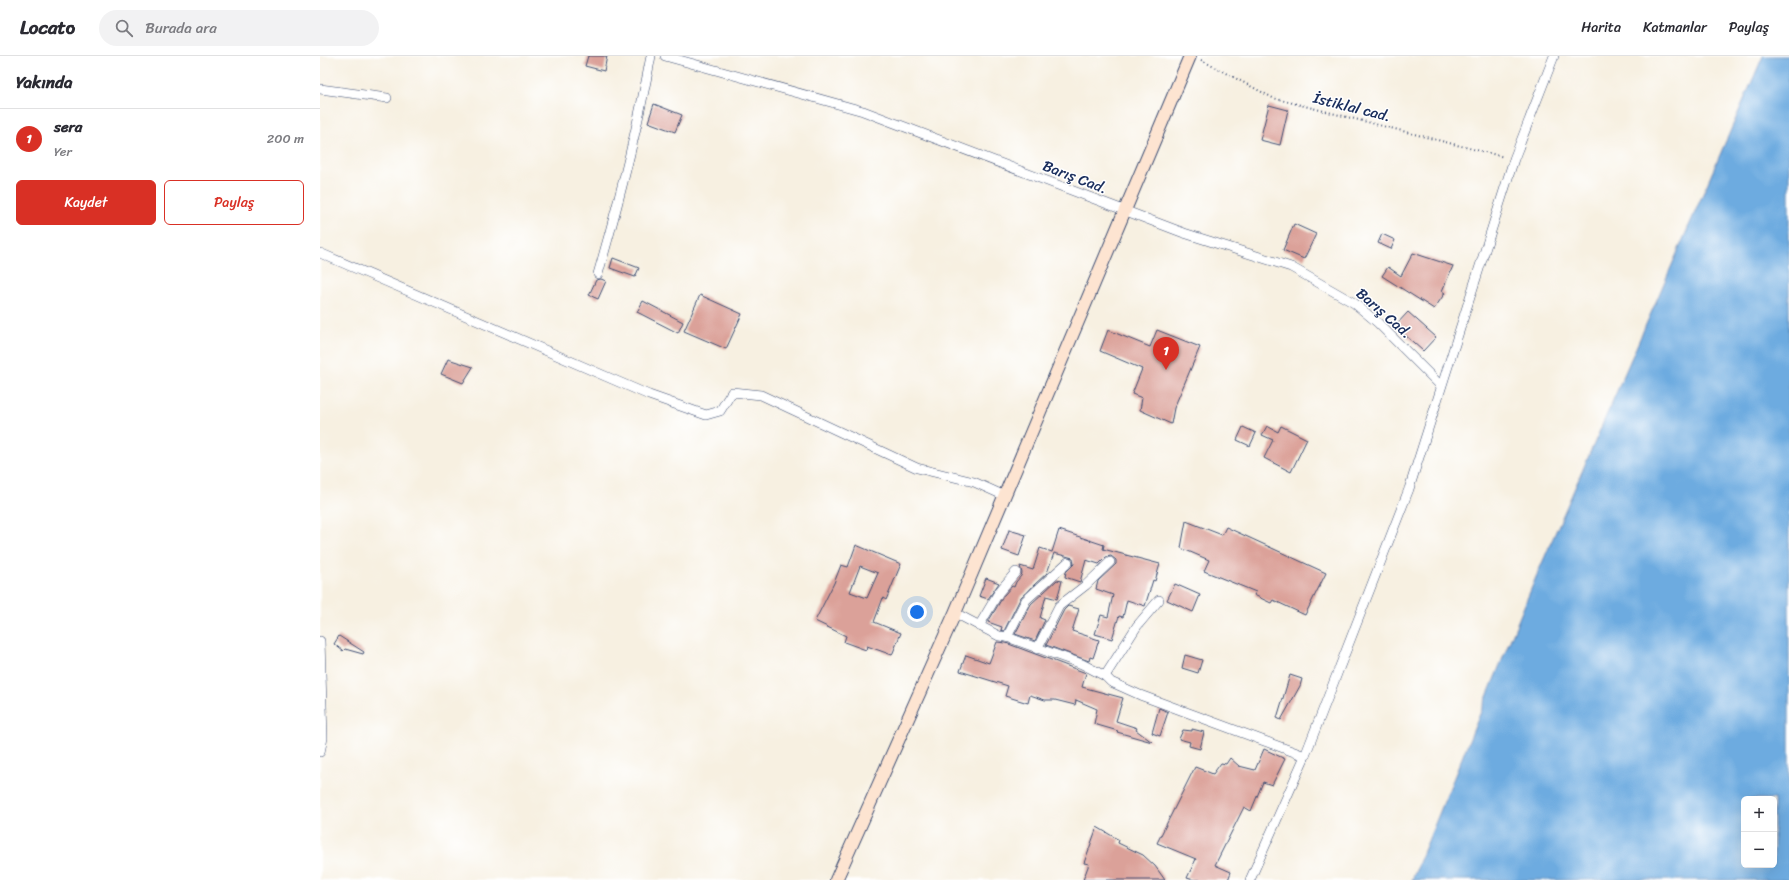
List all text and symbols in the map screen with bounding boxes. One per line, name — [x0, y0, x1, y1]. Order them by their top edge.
search box — [99, 10, 379, 46]
text: Locato — [20, 11, 75, 44]
text: Burada ara — [145, 15, 217, 41]
text: Harita — [1581, 15, 1621, 40]
text: Katmanlar — [1643, 15, 1707, 40]
text: Paylaş — [1729, 15, 1769, 40]
icon: search — [113, 17, 135, 39]
text: Yakında — [16, 67, 72, 97]
street label: İstiklal cad. — [1310, 85, 1393, 129]
text: sera — [54, 114, 82, 140]
text: 1 — [26, 127, 32, 150]
text: 200 m — [267, 127, 304, 150]
text: Yer — [54, 140, 72, 163]
street label: Barış Cad. — [1039, 153, 1111, 201]
button: Kaydet — [16, 180, 156, 225]
button: Paylaş — [164, 180, 304, 225]
street label: Barış Cad. — [1350, 281, 1418, 345]
pin: 1 — [1153, 337, 1179, 370]
your location — [907, 602, 927, 622]
map controls — [1741, 796, 1777, 868]
button: + — [1741, 796, 1777, 832]
button: − — [1741, 832, 1777, 868]

